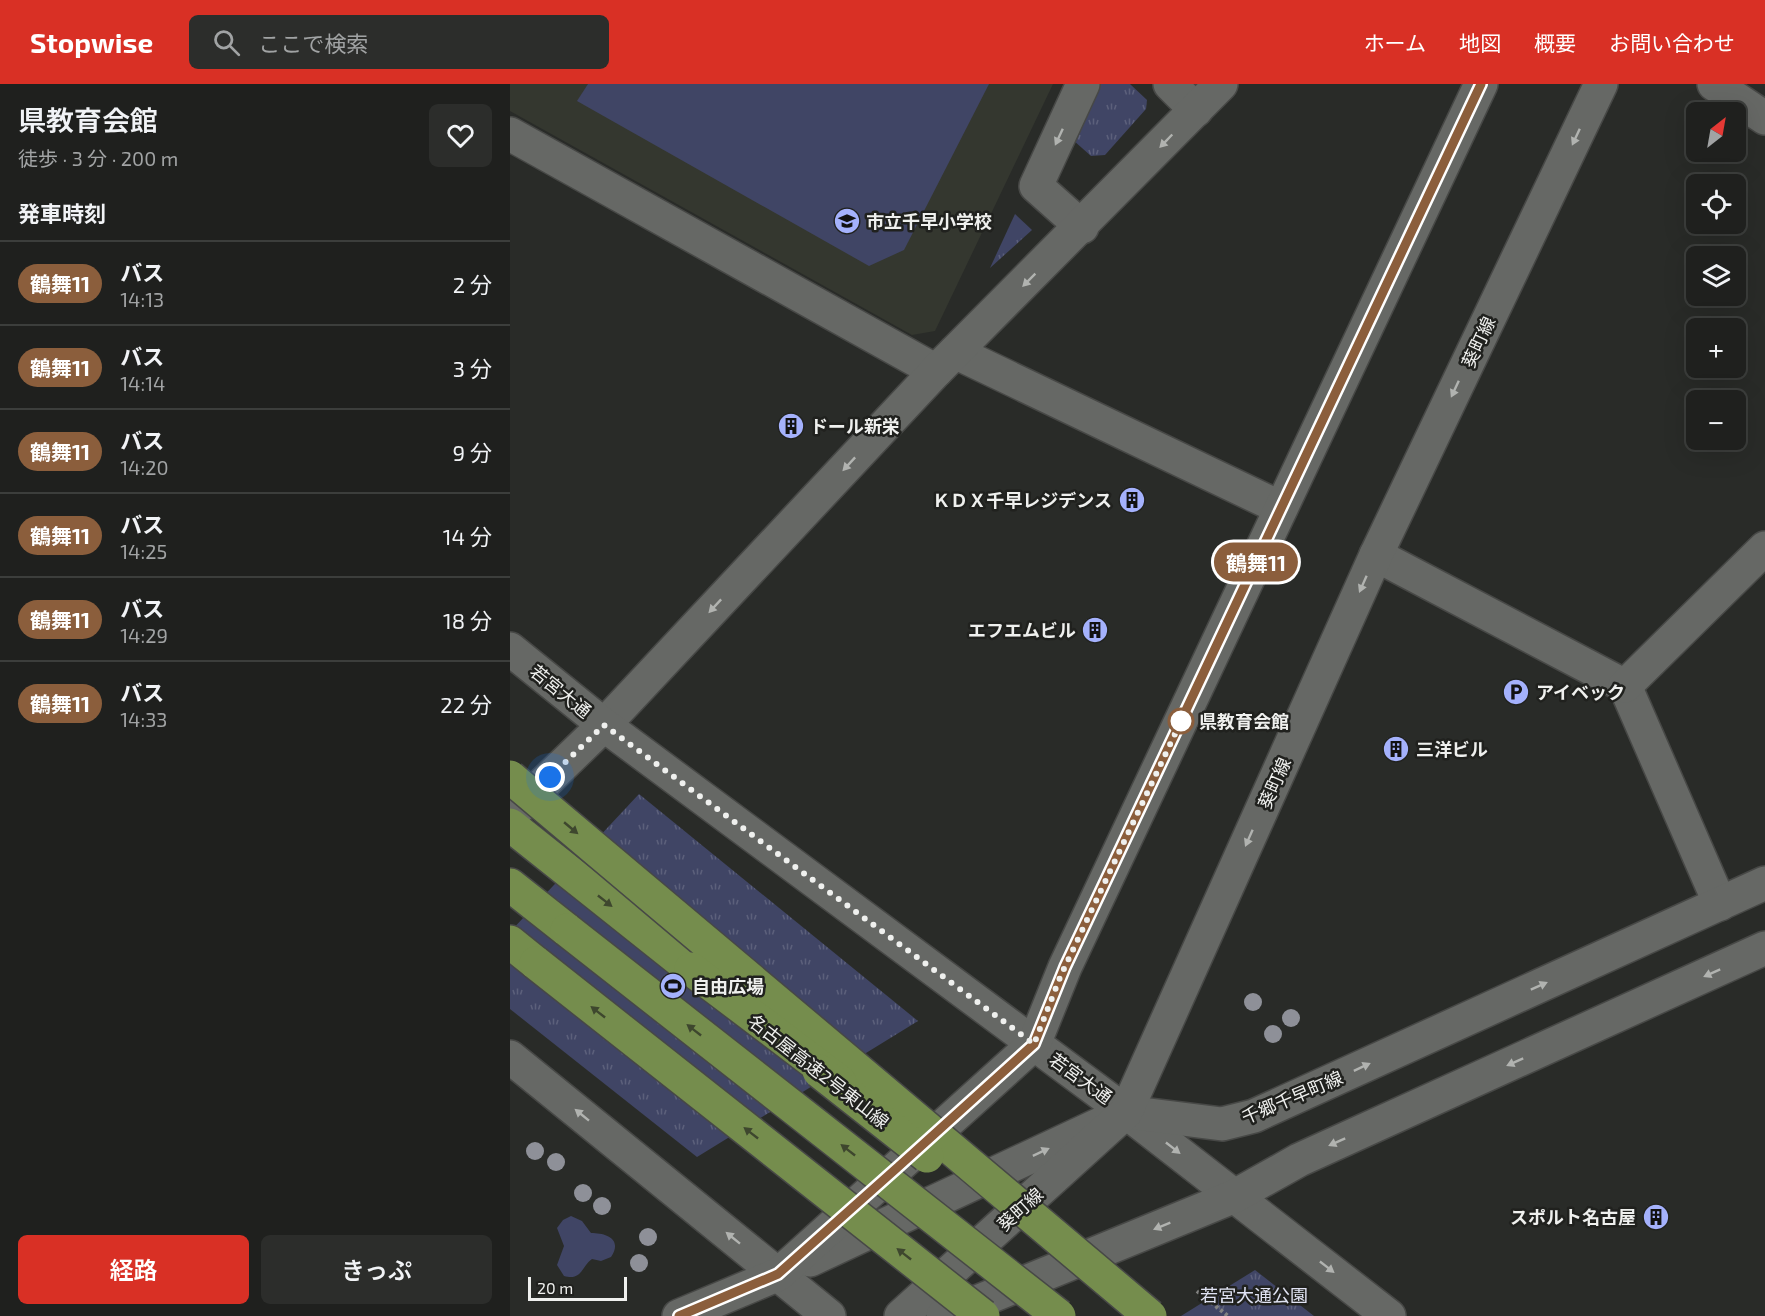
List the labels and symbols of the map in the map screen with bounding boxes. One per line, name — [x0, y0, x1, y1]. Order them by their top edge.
north arrow — [1686, 102, 1746, 162]
one-way arrow — [1053, 128, 1063, 146]
one-way arrow — [1571, 128, 1580, 145]
one-way arrow — [1159, 133, 1173, 147]
school or university icon: 市立千早小学校 — [832, 206, 862, 236]
place label: 市立千早小学校 — [866, 210, 992, 232]
one-way arrow — [1022, 272, 1036, 286]
street label: 葵町線 — [1457, 313, 1499, 371]
one-way arrow — [1451, 380, 1460, 397]
building icon: ドール新栄 — [776, 411, 806, 441]
place label: ドール新栄 — [810, 415, 900, 437]
one-way arrow — [842, 457, 856, 471]
building icon: ＫＤＸ千早レジデンス — [1117, 485, 1147, 515]
place label: ＫＤＸ千早レジデンス — [932, 489, 1112, 511]
line badge: 鶴舞11 — [1214, 542, 1298, 582]
one-way arrow — [1358, 575, 1368, 593]
one-way arrow — [708, 599, 722, 614]
building icon: エフエムビル — [1080, 615, 1110, 645]
place label: エフエムビル — [968, 619, 1076, 641]
street label: 若宮大通 — [526, 660, 596, 722]
parking icon: アイベック — [1501, 677, 1531, 707]
place label: アイベック — [1536, 681, 1625, 703]
marker: 県教育会館 — [1168, 708, 1194, 734]
place label: 県教育会館 — [1199, 710, 1289, 732]
building icon: 三洋ビル — [1381, 734, 1411, 764]
place label: 三洋ビル — [1416, 738, 1488, 760]
street label: 葵町線 — [1253, 754, 1295, 812]
your location — [535, 762, 565, 792]
one-way arrow — [563, 822, 579, 835]
one-way arrow — [1244, 830, 1254, 848]
one-way arrow — [597, 894, 613, 907]
one-way arrow — [1703, 968, 1720, 977]
sports icon: 自由広場 — [658, 971, 688, 1001]
place label: 自由広場 — [692, 975, 764, 997]
one-way arrow — [1531, 981, 1549, 991]
one-way arrow — [590, 1006, 606, 1019]
street label: 名古屋高速2号東山線 — [744, 1009, 894, 1133]
one-way arrow — [687, 1025, 702, 1037]
street label: 若宮大通 — [1045, 1048, 1117, 1108]
one-way arrow — [1506, 1057, 1524, 1067]
one-way arrow — [1353, 1062, 1370, 1071]
street label: 千郷千早町線 — [1238, 1066, 1346, 1128]
one-way arrow — [574, 1109, 589, 1121]
one-way arrow — [743, 1126, 759, 1139]
one-way arrow — [1329, 1138, 1346, 1147]
one-way arrow — [1165, 1141, 1180, 1153]
one-way arrow — [840, 1144, 856, 1157]
one-way arrow — [1032, 1147, 1049, 1156]
street label: 葵町線 — [993, 1183, 1047, 1235]
building icon: スポルト名古屋 — [1641, 1202, 1671, 1232]
place label: スポルト名古屋 — [1510, 1206, 1636, 1228]
one-way arrow — [1152, 1221, 1170, 1231]
one-way arrow — [725, 1231, 741, 1244]
one-way arrow — [896, 1247, 912, 1260]
one-way arrow — [1319, 1261, 1334, 1273]
scale bar — [528, 1274, 627, 1302]
park label: 若宮大通公園 — [1200, 1284, 1308, 1306]

